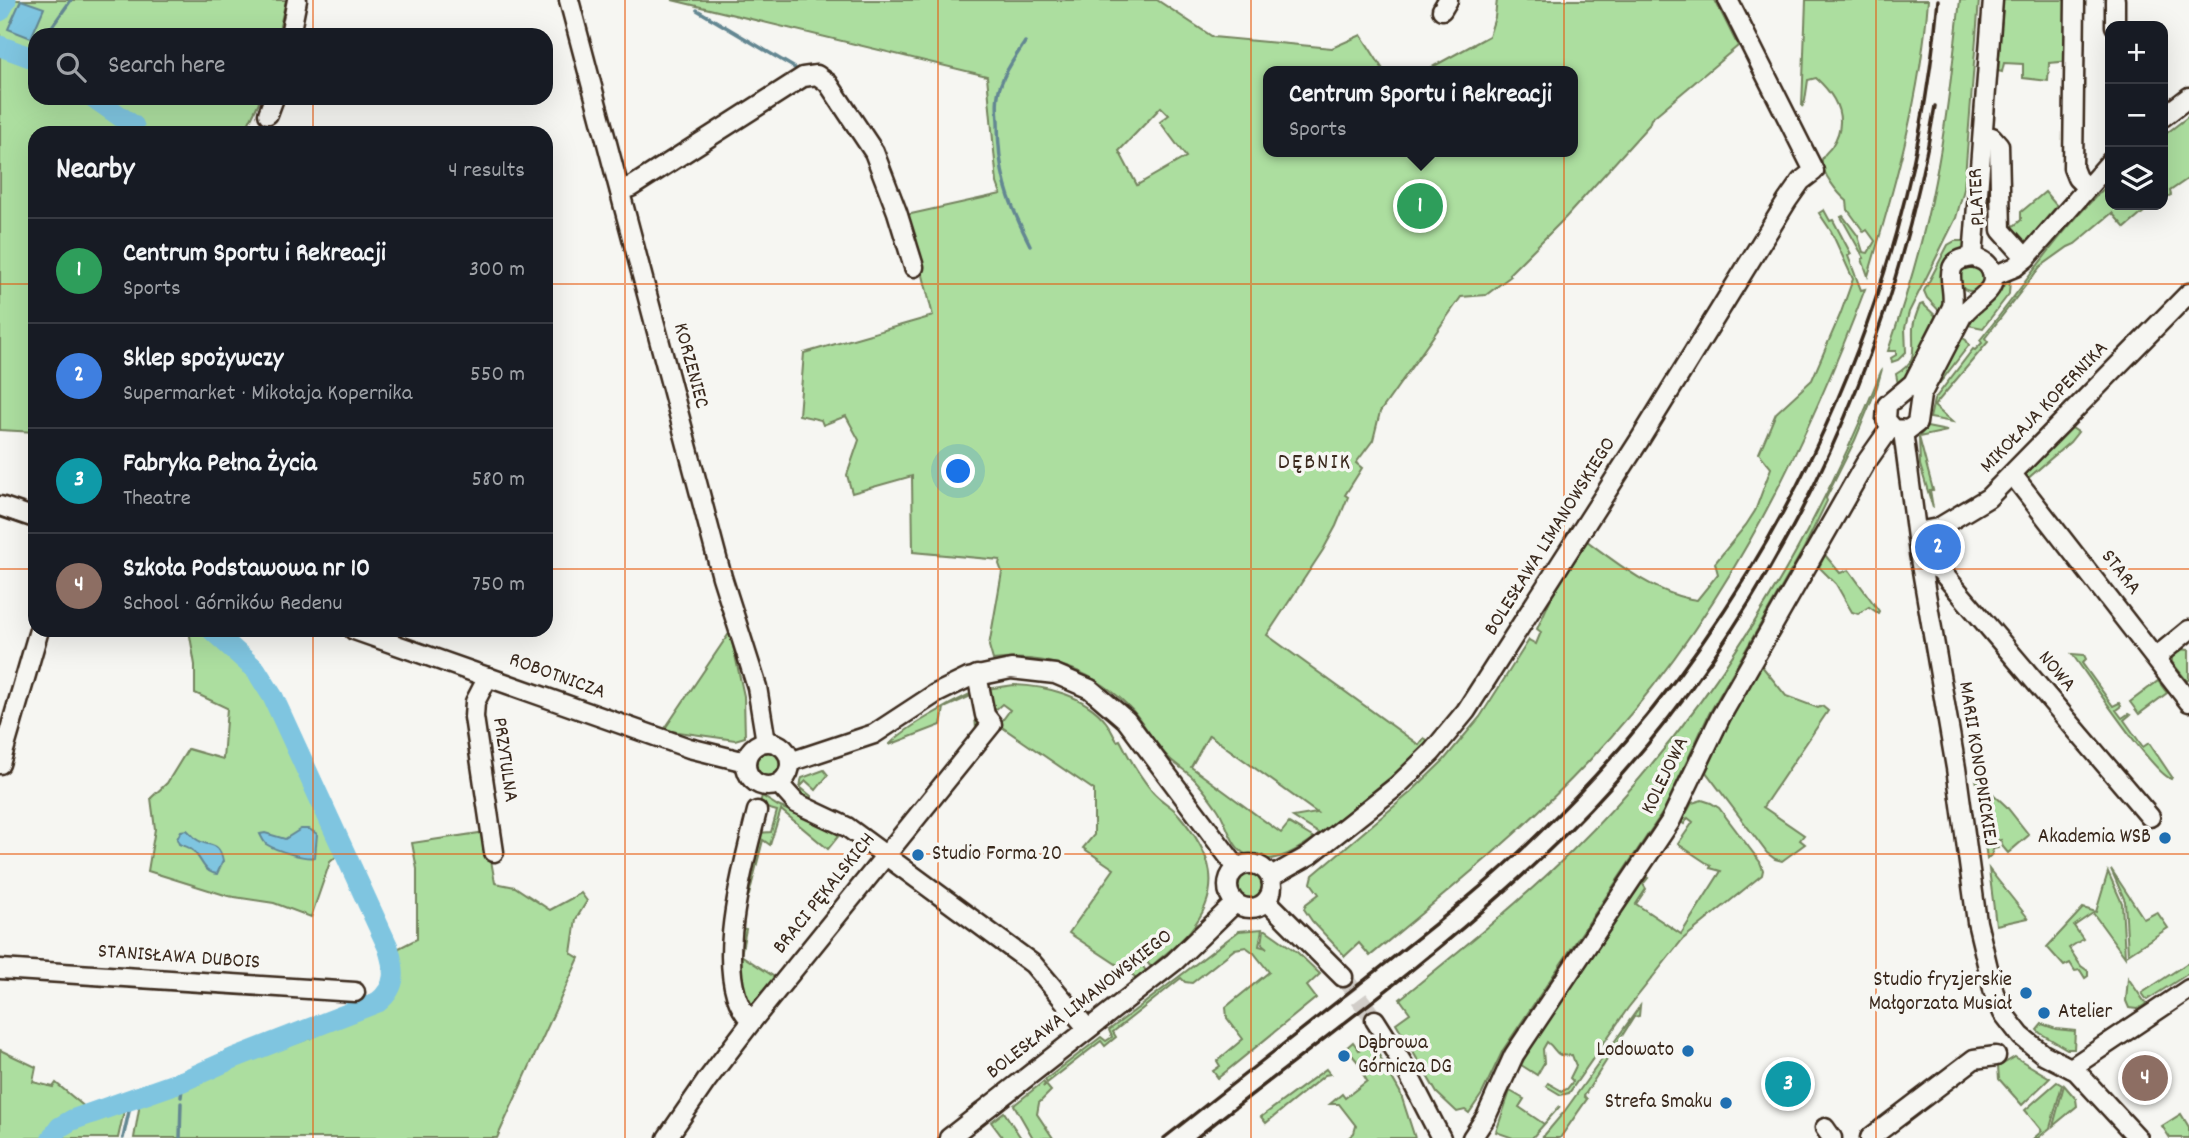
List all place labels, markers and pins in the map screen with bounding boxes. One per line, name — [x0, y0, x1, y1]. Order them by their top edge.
pin: 1 — [1397, 180, 1443, 232]
pin: 2 — [1915, 521, 1961, 573]
place label: Akademia WSB — [2038, 823, 2151, 853]
marker: Akademia WSB — [2157, 830, 2173, 846]
place label: Studio Forma 20 — [932, 840, 1062, 870]
marker: Studio Forma 20 — [910, 847, 926, 863]
place label: Studio fryzjerskie Małgorzata Musiał — [1869, 966, 2012, 1020]
marker: Studio fryzjerskie Małgorzata Musiał — [2018, 985, 2034, 1001]
place label: Atelier — [2058, 998, 2113, 1028]
marker: Atelier — [2036, 1005, 2052, 1021]
place label: Dąbrowa Górnicza DG — [1358, 1029, 1452, 1083]
place label: Lodowato — [1596, 1036, 1674, 1066]
marker: Lodowato — [1680, 1043, 1696, 1059]
marker: Dąbrowa Górnicza DG — [1336, 1048, 1352, 1064]
pin: 4 — [2122, 1052, 2168, 1104]
pin: 3 — [1765, 1058, 1811, 1110]
place label: Strefa Smaku — [1605, 1088, 1712, 1118]
marker: Strefa Smaku — [1718, 1095, 1734, 1111]

